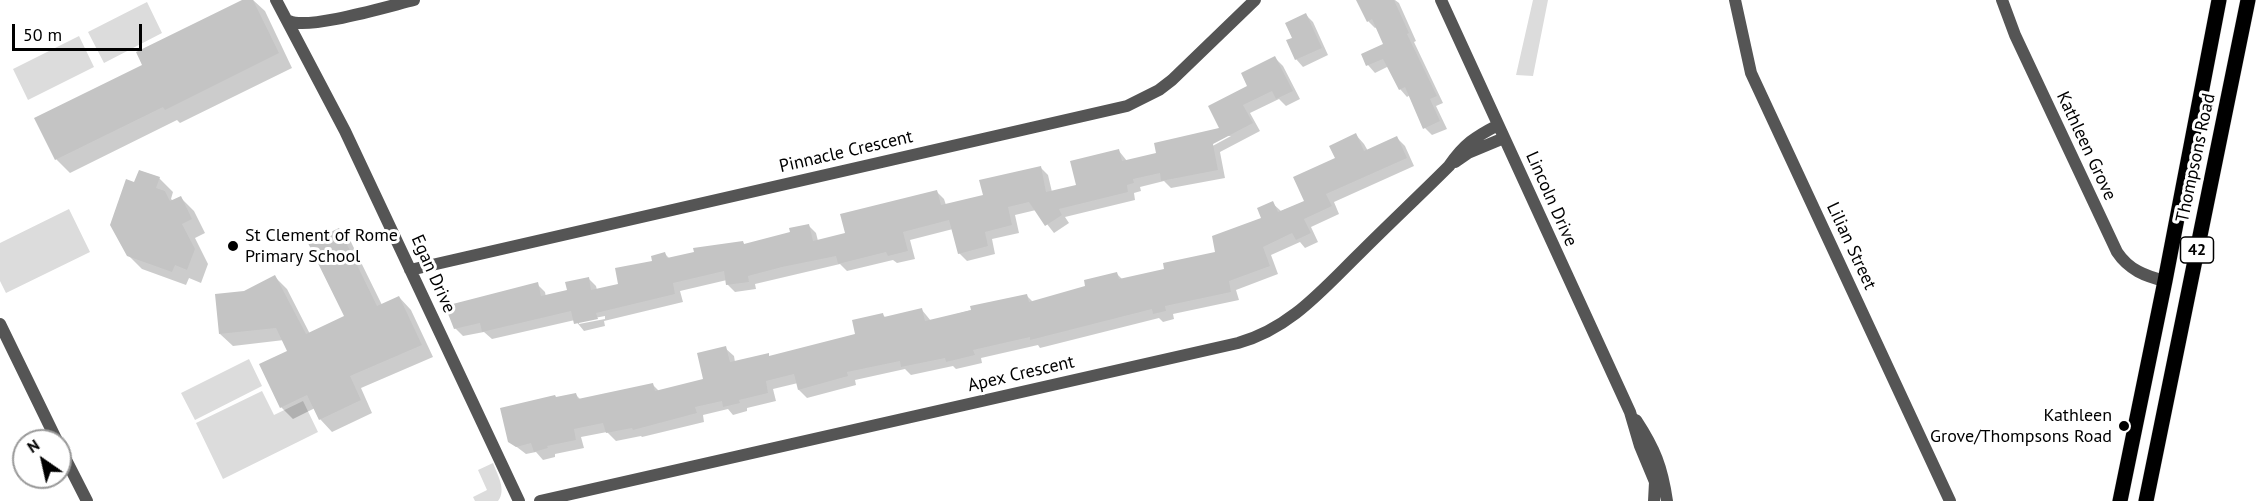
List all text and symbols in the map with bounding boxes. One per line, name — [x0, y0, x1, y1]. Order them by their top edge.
scale bar — [15, 12, 146, 50]
text: 50 m — [23, 23, 62, 46]
street label: Kathleen Grove — [2051, 88, 2121, 204]
street label: Thompsons Road — [2172, 91, 2220, 225]
street label: Pinnacle Crescent — [777, 126, 915, 178]
street label: Lincoln Drive — [1520, 148, 1582, 250]
street label: Lilian Street — [1821, 199, 1881, 293]
place label: St Clement of Rome Primary School — [245, 225, 398, 268]
street label: Egan Drive — [406, 232, 460, 316]
road number: 42 — [2180, 237, 2214, 263]
marker: St Clement of Rome Primary School — [226, 239, 240, 253]
street label: Apex Crescent — [966, 351, 1076, 397]
place label: Kathleen Grove/Thompsons Road — [1930, 405, 2112, 448]
marker: Kathleen Grove/Thompsons Road — [2117, 419, 2131, 433]
north arrow — [12, 429, 72, 489]
text: N — [23, 435, 43, 457]

